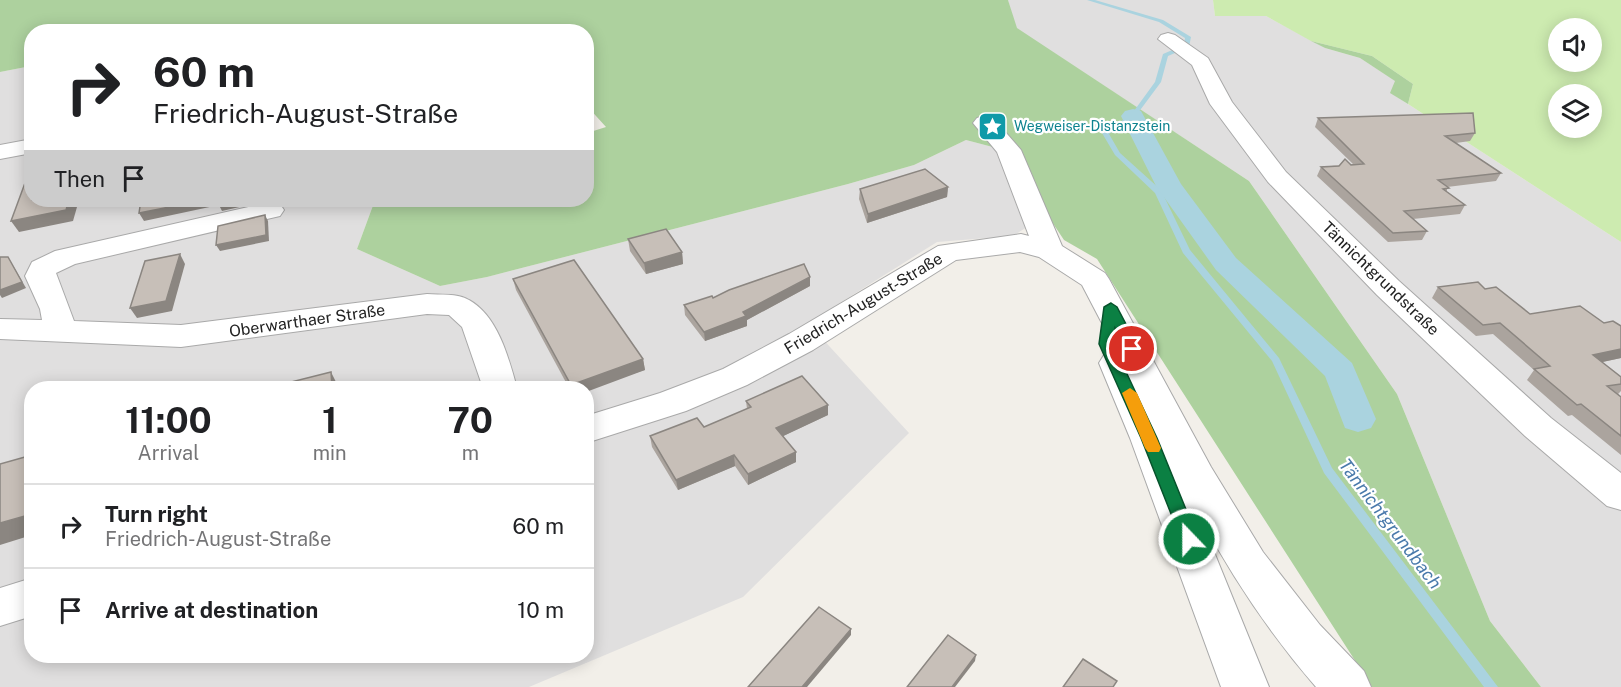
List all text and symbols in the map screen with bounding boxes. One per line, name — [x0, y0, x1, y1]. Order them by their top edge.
map controls — [1548, 18, 1602, 138]
button: sound — [1548, 18, 1602, 72]
text: 60 m — [153, 47, 255, 96]
icon: right — [54, 48, 132, 126]
button: layers — [1548, 84, 1602, 138]
text: Friedrich-August-Straße — [153, 97, 458, 129]
place icon: Wegweiser-Distanzstein — [977, 110, 1009, 142]
place label: Wegweiser-Distanzstein — [1014, 118, 1170, 134]
icon: arrive — [117, 162, 150, 195]
text: Then — [54, 166, 105, 192]
street label: Tännichtgrundstraße — [1318, 218, 1443, 339]
street label: Friedrich-August-Straße — [781, 249, 946, 358]
street label: Oberwarthaer Straße — [228, 300, 386, 341]
pin — [1106, 323, 1157, 374]
icon: arrive — [1115, 332, 1148, 365]
text: 11:00 — [125, 399, 212, 441]
text: 1 — [322, 399, 337, 441]
text: 70 — [448, 399, 493, 441]
text: Arrival — [137, 441, 199, 465]
text: min — [313, 441, 347, 465]
text: m — [462, 441, 479, 465]
water label: Tännichtgrundbach — [1335, 455, 1446, 593]
text: Turn right — [105, 501, 208, 527]
position arrow — [1157, 507, 1221, 571]
icon: right — [54, 510, 87, 543]
text: 60 m — [513, 513, 564, 539]
text: Friedrich-August-Straße — [105, 527, 331, 551]
icon: arrive — [54, 594, 87, 627]
text: Arrive at destination — [105, 597, 318, 623]
text: 10 m — [517, 597, 564, 623]

